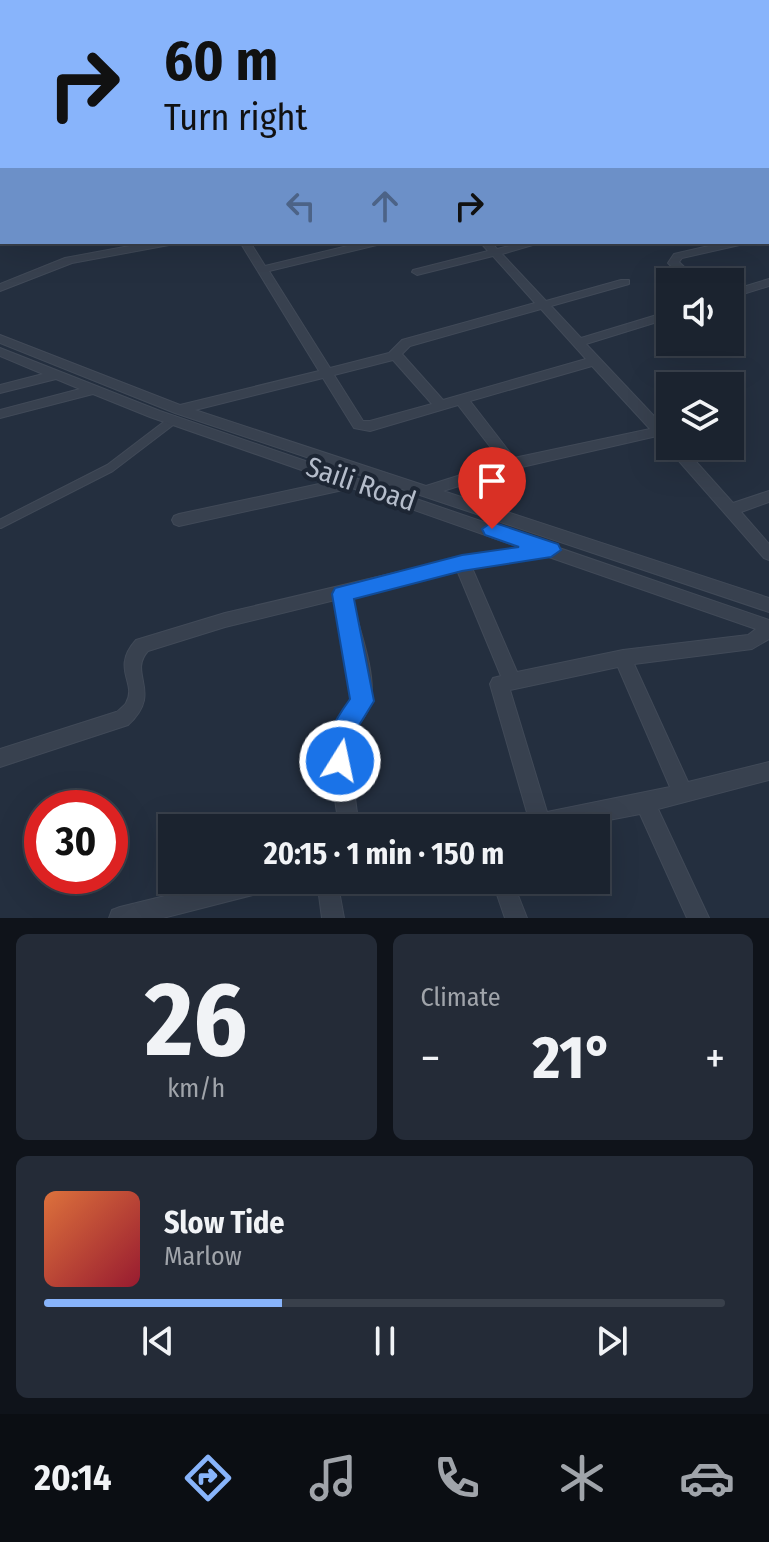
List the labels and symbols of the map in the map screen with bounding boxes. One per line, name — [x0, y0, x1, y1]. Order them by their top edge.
pin — [458, 447, 526, 529]
street label: Saili Road — [302, 450, 420, 518]
position arrow — [298, 719, 382, 803]
speed limit sign: 30 — [24, 790, 128, 894]

